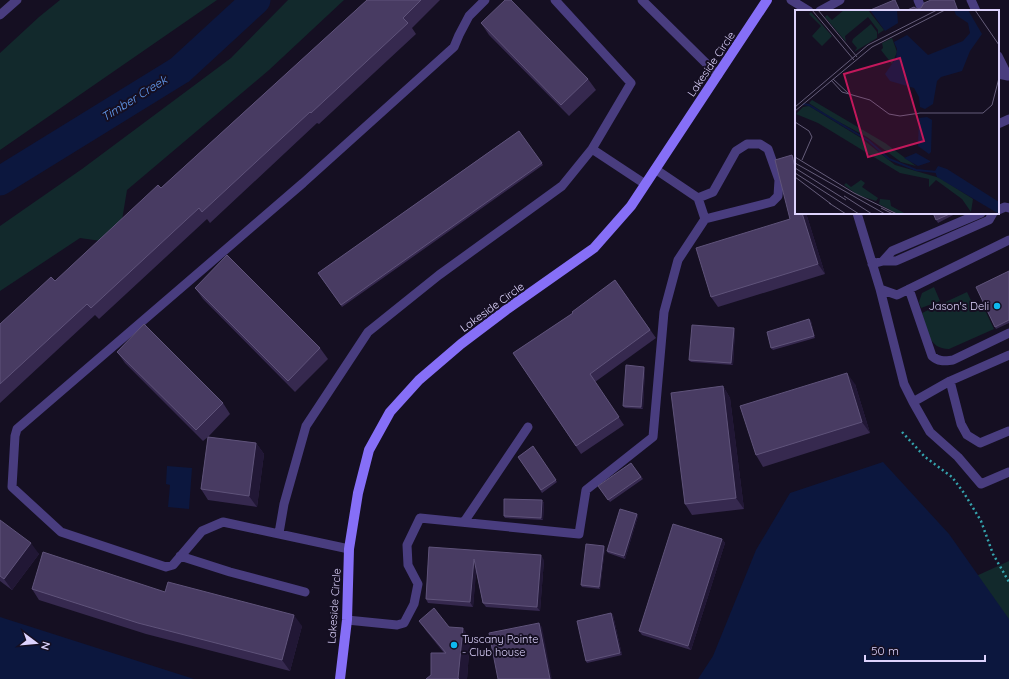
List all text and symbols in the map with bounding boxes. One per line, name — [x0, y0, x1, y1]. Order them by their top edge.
inset map — [795, 10, 999, 214]
street label: Lakeside Circle — [684, 29, 738, 99]
water label: Timber Creek — [98, 71, 171, 124]
street label: Lakeside Circle — [457, 279, 527, 335]
place label: Jason's Deli — [929, 299, 989, 313]
marker: Jason's Deli — [992, 301, 1002, 311]
street label: Lakeside Circle — [324, 568, 344, 644]
north arrow — [16, 623, 56, 663]
place label: Tuscany Pointe - Club house — [462, 632, 538, 659]
scale bar — [865, 637, 985, 663]
text: N — [38, 640, 53, 652]
marker: Tuscany Pointe - Club house — [449, 640, 459, 650]
text: 50 m — [871, 643, 899, 658]

